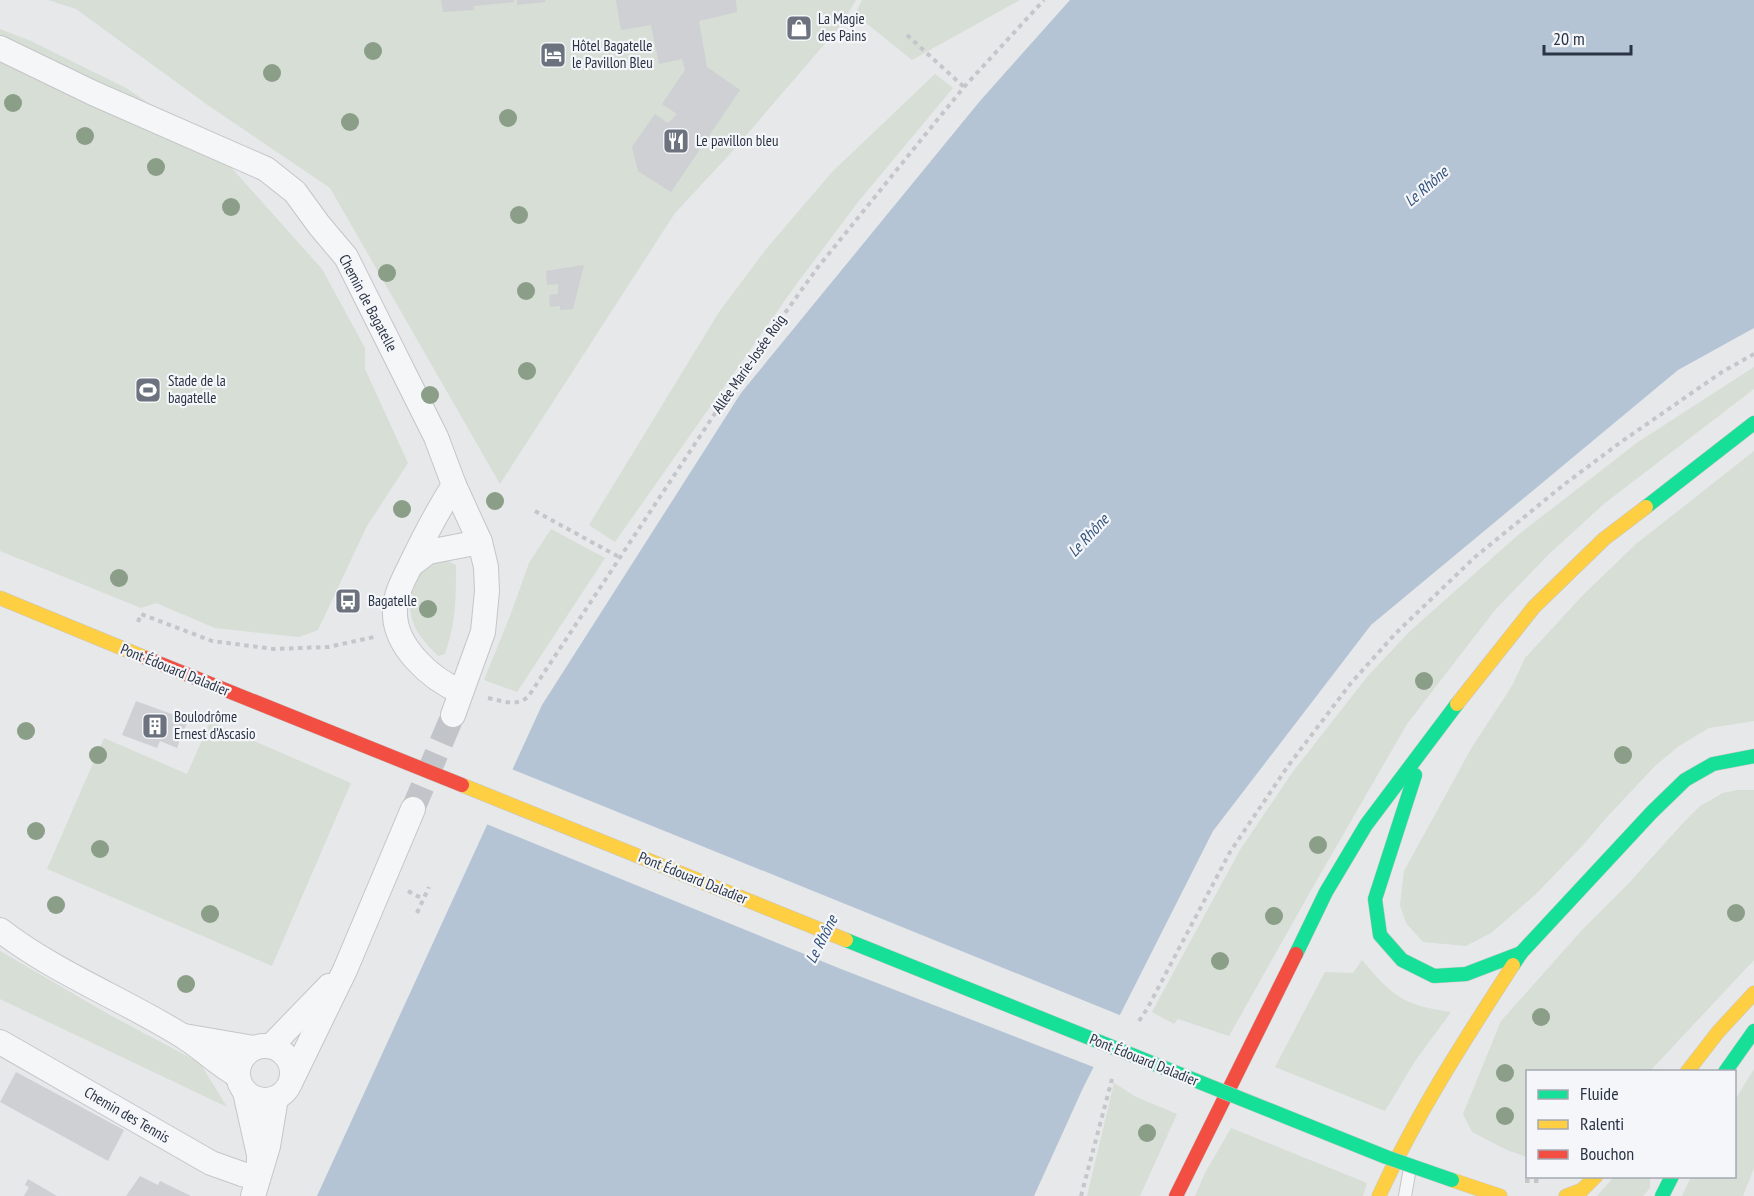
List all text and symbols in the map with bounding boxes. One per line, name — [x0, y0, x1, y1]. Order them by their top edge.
place label: La Magie des Pains — [818, 9, 866, 45]
shop icon: La Magie des Pains — [784, 13, 814, 43]
scale bar — [1544, 18, 1631, 56]
text: 20 m — [1553, 27, 1585, 50]
place label: Hôtel Bagatelle le Pavillon Bleu — [572, 36, 653, 72]
hotel icon: Hôtel Bagatelle le Pavillon Bleu — [538, 40, 568, 70]
restaurant icon: Le pavillon bleu — [661, 126, 691, 156]
place label: Le pavillon bleu — [696, 131, 779, 150]
water label: Le Rhône — [1400, 161, 1453, 210]
street label: Chemin de Bagatelle — [335, 251, 402, 355]
street label: Allée Marie-Josée Roig — [707, 311, 790, 417]
place label: Stade de la bagatelle — [168, 371, 226, 407]
sports icon: Stade de la bagatelle — [133, 375, 163, 405]
water label: Le Rhône — [1063, 508, 1114, 561]
bus stop icon: Bagatelle — [333, 586, 363, 616]
place label: Bagatelle — [368, 591, 417, 610]
street label: Pont Édouard Daladier — [118, 639, 233, 700]
place label: Boulodrôme Ernest d’Ascasio — [174, 707, 255, 743]
building icon: Boulodrôme Ernest d’Ascasio — [140, 711, 170, 741]
street label: Pont Édouard Daladier — [636, 847, 751, 908]
water label: Le Rhône — [800, 910, 842, 966]
street label: Pont Édouard Daladier — [1087, 1029, 1202, 1090]
legend — [1526, 1070, 1736, 1178]
street label: Chemin des Tennis — [81, 1082, 174, 1147]
text: Fluide — [1580, 1082, 1619, 1105]
text: Ralenti — [1580, 1112, 1624, 1135]
text: Bouchon — [1580, 1142, 1634, 1165]

